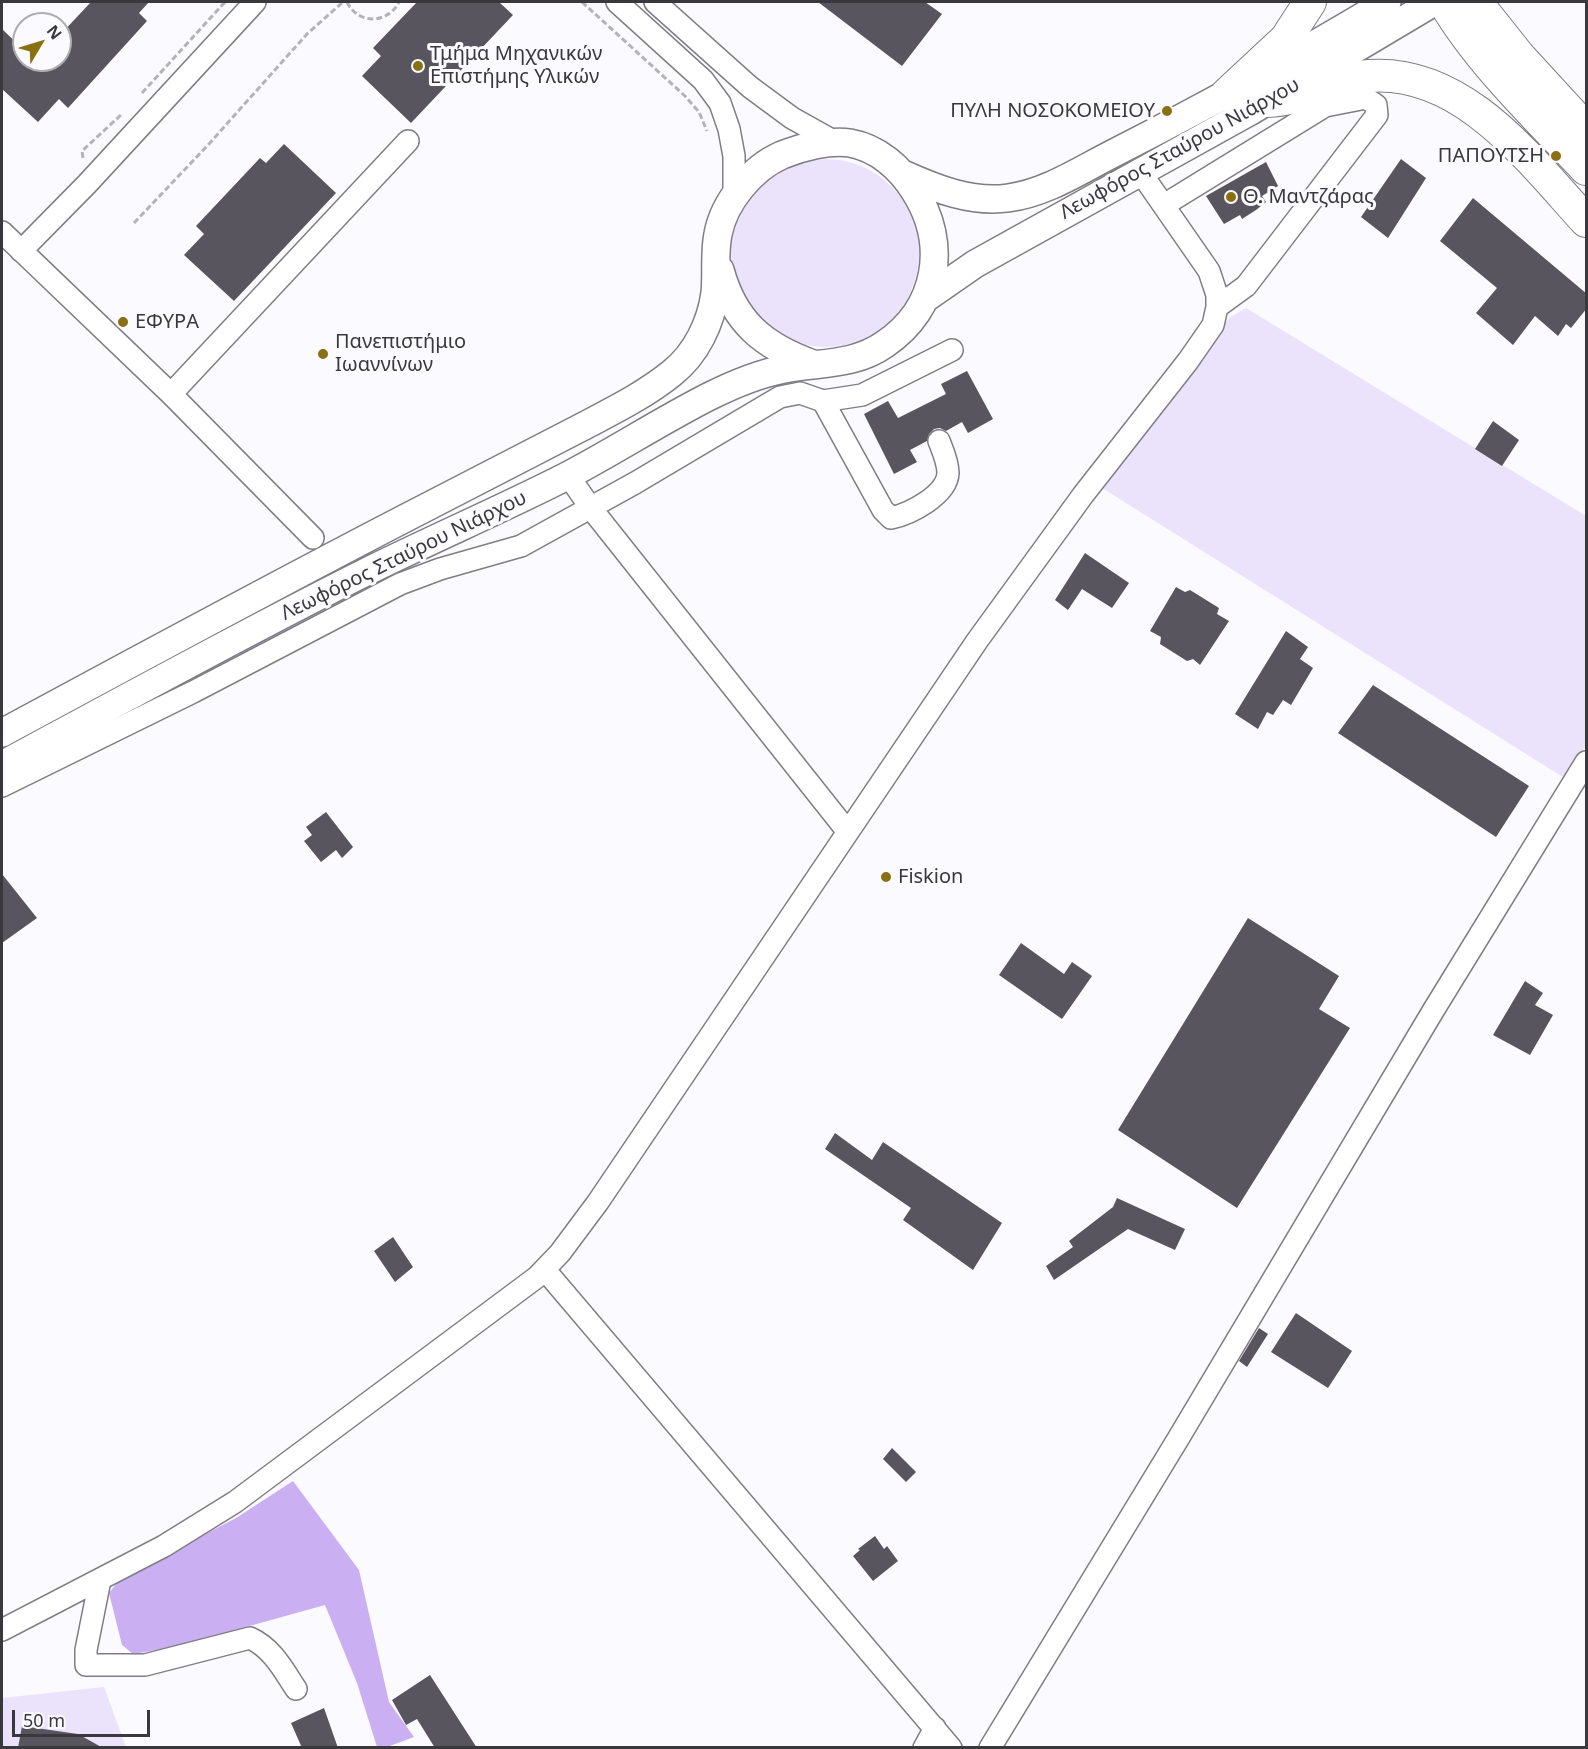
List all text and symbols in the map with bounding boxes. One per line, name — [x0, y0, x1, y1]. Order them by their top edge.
north arrow — [12, 12, 72, 72]
text: N — [42, 20, 67, 44]
place label: Τμήμα Μηχανικών Επιστήμης Υλικών — [430, 42, 602, 89]
marker: Τμήμα Μηχανικών Επιστήμης Υλικών — [411, 59, 425, 73]
street label: Λεωφόρος Σταύρου Νιάρχου — [1056, 73, 1304, 225]
place label: ΠΥΛΗ ΝΟΣΟΚΟΜΕΙΟΥ — [950, 99, 1155, 123]
marker: ΠΥΛΗ ΝΟΣΟΚΟΜΕΙΟΥ — [1160, 104, 1174, 118]
place label: ΠΑΠΟΥΤΣΗ — [1438, 144, 1544, 168]
marker: ΠΑΠΟΥΤΣΗ — [1549, 149, 1563, 163]
place label: Θ. Μαντζάρας — [1243, 185, 1374, 209]
marker: Θ. Μαντζάρας — [1224, 190, 1238, 204]
place label: ΕΦΥΡΑ — [135, 310, 199, 334]
marker: ΕΦΥΡΑ — [116, 315, 130, 329]
place label: Πανεπιστήμιο Ιωαννίνων — [335, 330, 466, 377]
marker: Πανεπιστήμιο Ιωαννίνων — [316, 347, 330, 361]
street label: Λεωφόρος Σταύρου Νιάρχου — [277, 486, 531, 626]
place label: Fiskion — [898, 865, 963, 889]
marker: Fiskion — [879, 870, 893, 884]
scale bar — [15, 1698, 153, 1736]
text: 50 m — [23, 1708, 65, 1732]

